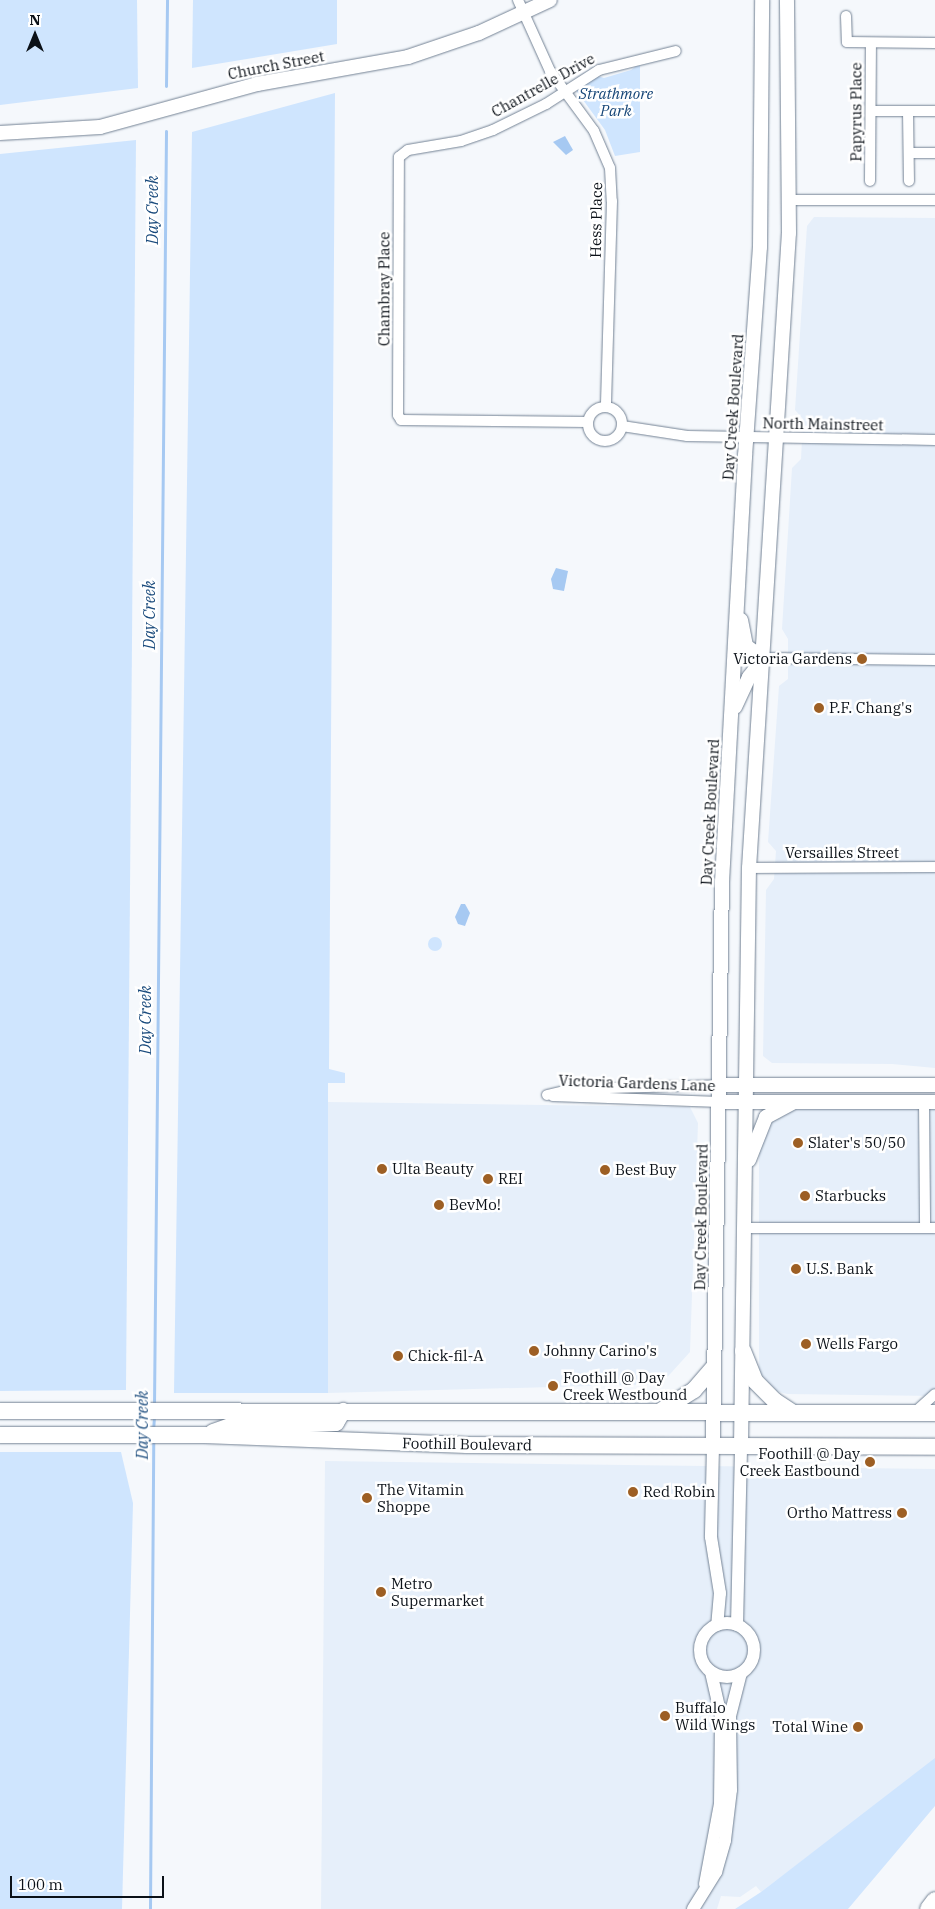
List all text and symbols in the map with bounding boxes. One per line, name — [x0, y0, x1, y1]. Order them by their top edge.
north arrow — [10, 10, 60, 60]
text: N — [29, 11, 41, 29]
street label: Church Street — [226, 47, 326, 83]
street label: Chantrelle Drive — [488, 49, 598, 121]
street label: Papyrus Place — [847, 62, 865, 162]
park label: Strathmore Park — [579, 84, 653, 119]
water label: Day Creek — [142, 176, 162, 244]
street label: Hess Place — [586, 182, 606, 258]
street label: Chambray Place — [375, 232, 393, 346]
street label: Day Creek Boulevard — [719, 333, 747, 481]
street label: North Mainstreet — [762, 414, 884, 434]
water label: Day Creek — [139, 581, 159, 649]
place label: Victoria Gardens — [733, 650, 852, 668]
marker: Victoria Gardens — [856, 653, 868, 665]
place label: P.F. Chang's — [829, 699, 912, 717]
marker: P.F. Chang's — [813, 702, 825, 714]
street label: Day Creek Boulevard — [697, 738, 723, 886]
street label: Versailles Street — [785, 844, 899, 862]
water label: Day Creek — [135, 986, 155, 1054]
street label: Victoria Gardens Lane — [558, 1071, 716, 1095]
place label: Slater's 50/50 — [808, 1134, 905, 1152]
marker: Slater's 50/50 — [792, 1137, 804, 1149]
street label: Day Creek Boulevard — [691, 1144, 711, 1290]
place label: Ulta Beauty — [392, 1160, 473, 1178]
place label: Best Buy — [615, 1161, 676, 1179]
marker: Ulta Beauty — [376, 1163, 388, 1175]
marker: Best Buy — [599, 1164, 611, 1176]
place label: REI — [498, 1170, 523, 1188]
marker: REI — [482, 1173, 494, 1185]
place label: Starbucks — [815, 1187, 886, 1205]
marker: Starbucks — [799, 1190, 811, 1202]
place label: BevMo! — [449, 1196, 501, 1214]
marker: BevMo! — [433, 1199, 445, 1211]
place label: U.S. Bank — [806, 1260, 873, 1278]
marker: U.S. Bank — [790, 1263, 802, 1275]
place label: Wells Fargo — [816, 1335, 898, 1353]
marker: Wells Fargo — [800, 1338, 812, 1350]
place label: Johnny Carino's — [544, 1342, 657, 1360]
marker: Johnny Carino's — [528, 1345, 540, 1357]
place label: Chick-fil-A — [408, 1347, 483, 1365]
marker: Chick-fil-A — [392, 1350, 404, 1362]
place label: Foothill @ Day Creek Westbound — [563, 1368, 687, 1403]
marker: Foothill @ Day Creek Westbound — [547, 1380, 559, 1392]
water label: Day Creek — [132, 1391, 152, 1459]
street label: Foothill Boulevard — [402, 1434, 532, 1454]
place label: Foothill @ Day Creek Eastbound — [740, 1444, 860, 1479]
marker: Foothill @ Day Creek Eastbound — [864, 1456, 876, 1468]
place label: The Vitamin Shoppe — [377, 1480, 464, 1515]
place label: Red Robin — [643, 1483, 715, 1501]
marker: Red Robin — [627, 1486, 639, 1498]
marker: The Vitamin Shoppe — [361, 1492, 373, 1504]
place label: Ortho Mattress — [787, 1504, 892, 1522]
marker: Ortho Mattress — [896, 1507, 908, 1519]
place label: Metro Supermarket — [391, 1574, 484, 1609]
marker: Metro Supermarket — [375, 1586, 387, 1598]
place label: Buffalo Wild Wings — [675, 1698, 755, 1733]
marker: Buffalo Wild Wings — [659, 1710, 671, 1722]
place label: Total Wine — [772, 1718, 848, 1736]
marker: Total Wine — [852, 1721, 864, 1733]
scale bar — [12, 1866, 166, 1898]
text: 100 m — [18, 1875, 63, 1894]

